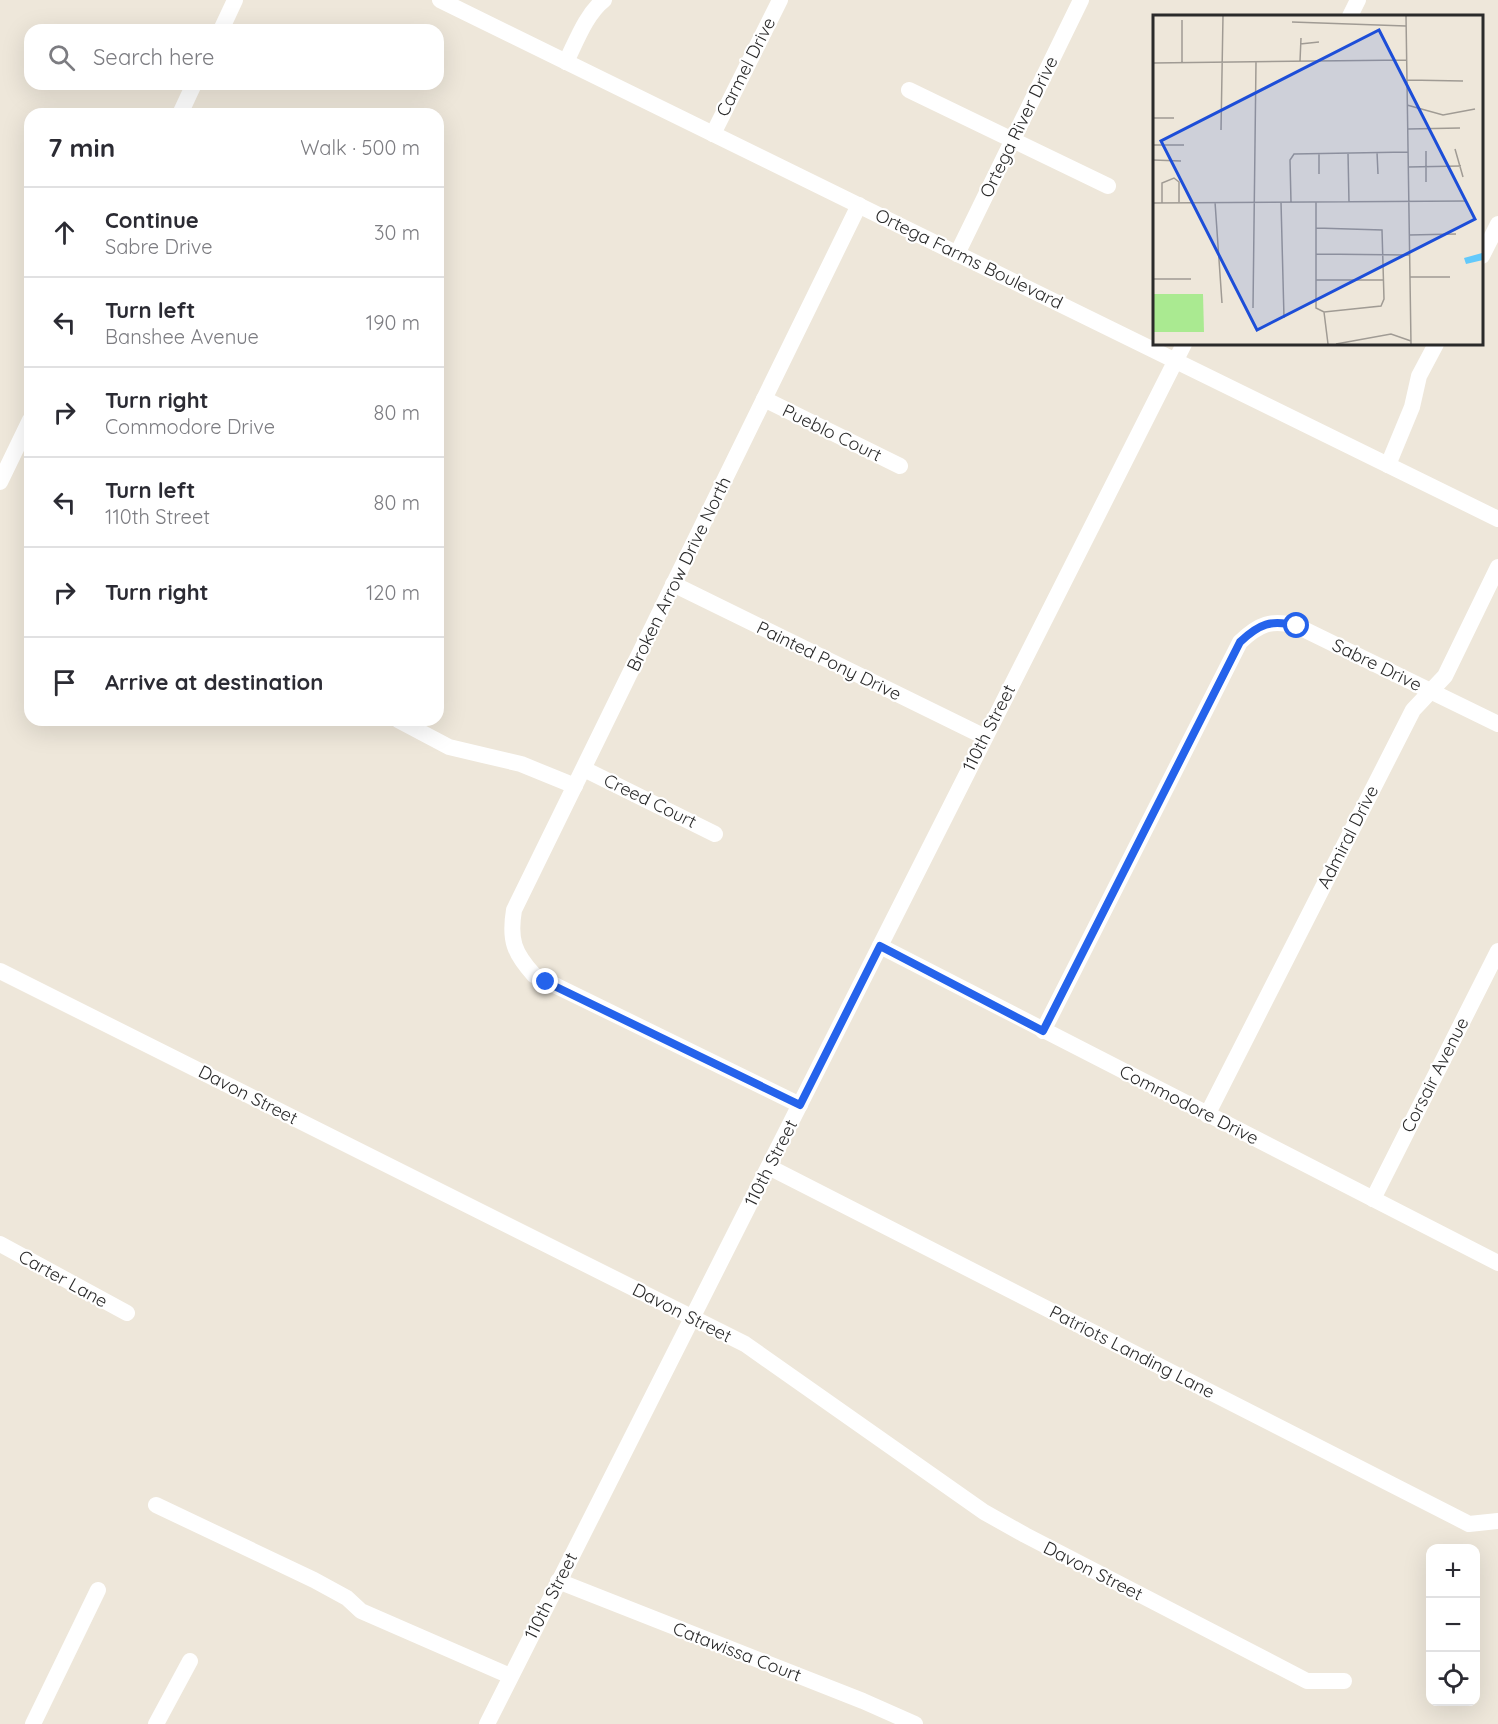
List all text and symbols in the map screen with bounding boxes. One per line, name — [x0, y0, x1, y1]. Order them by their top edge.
street label: Carmel Drive — [711, 13, 780, 120]
inset map — [1153, 15, 1483, 345]
search box — [24, 24, 444, 90]
icon: search — [45, 41, 78, 74]
text: Search here — [93, 43, 214, 71]
street label: Ortega River Drive — [974, 52, 1063, 201]
text: 7 min — [48, 131, 115, 164]
text: Walk · 500 m — [300, 135, 420, 160]
street label: Ortega Farms Boulevard — [872, 203, 1067, 314]
text: Continue — [105, 206, 199, 234]
icon: ahead — [48, 216, 81, 249]
text: 30 m — [374, 220, 420, 245]
text: Sabre Drive — [105, 234, 213, 259]
text: Turn left — [105, 296, 195, 324]
icon: left — [48, 306, 81, 339]
text: 190 m — [366, 310, 420, 335]
text: Banshee Avenue — [105, 324, 259, 349]
text: Turn right — [105, 386, 209, 414]
icon: right — [48, 396, 81, 429]
street label: Pueblo Court — [779, 399, 886, 466]
text: 80 m — [374, 400, 420, 425]
text: Commodore Drive — [105, 414, 275, 439]
street label: Broken Arrow Drive North — [621, 473, 736, 675]
text: Turn left — [105, 476, 195, 504]
icon: left — [48, 486, 81, 519]
text: 80 m — [374, 490, 420, 515]
text: 110th Street — [105, 504, 210, 529]
icon: right — [48, 576, 81, 609]
text: Turn right — [105, 578, 209, 606]
text: 120 m — [366, 580, 420, 605]
route start — [1283, 612, 1309, 638]
street label: Painted Pony Drive — [753, 616, 905, 706]
street label: Sabre Drive — [1329, 633, 1426, 696]
icon: arrive — [48, 666, 81, 699]
text: Arrive at destination — [105, 668, 323, 696]
street label: 110th Street — [957, 680, 1020, 775]
street label: Creed Court — [600, 768, 700, 833]
street label: Admiral Drive — [1312, 781, 1383, 892]
route end — [532, 968, 558, 994]
street label: Corsair Avenue — [1396, 1013, 1473, 1136]
street label: Davon Street — [195, 1060, 302, 1129]
street label: Commodore Drive — [1116, 1060, 1263, 1150]
street label: 110th Street — [739, 1115, 802, 1210]
street label: Carter Lane — [15, 1245, 112, 1313]
street label: Davon Street — [629, 1278, 736, 1347]
street label: Patriots Landing Lane — [1046, 1300, 1219, 1403]
street label: Davon Street — [1040, 1536, 1147, 1605]
map controls — [1426, 1544, 1480, 1706]
button: + — [1426, 1544, 1480, 1598]
street label: 110th Street — [519, 1548, 582, 1643]
button: − — [1426, 1598, 1480, 1652]
street label: Catawissa Court — [670, 1616, 805, 1687]
button: locate — [1426, 1652, 1480, 1706]

